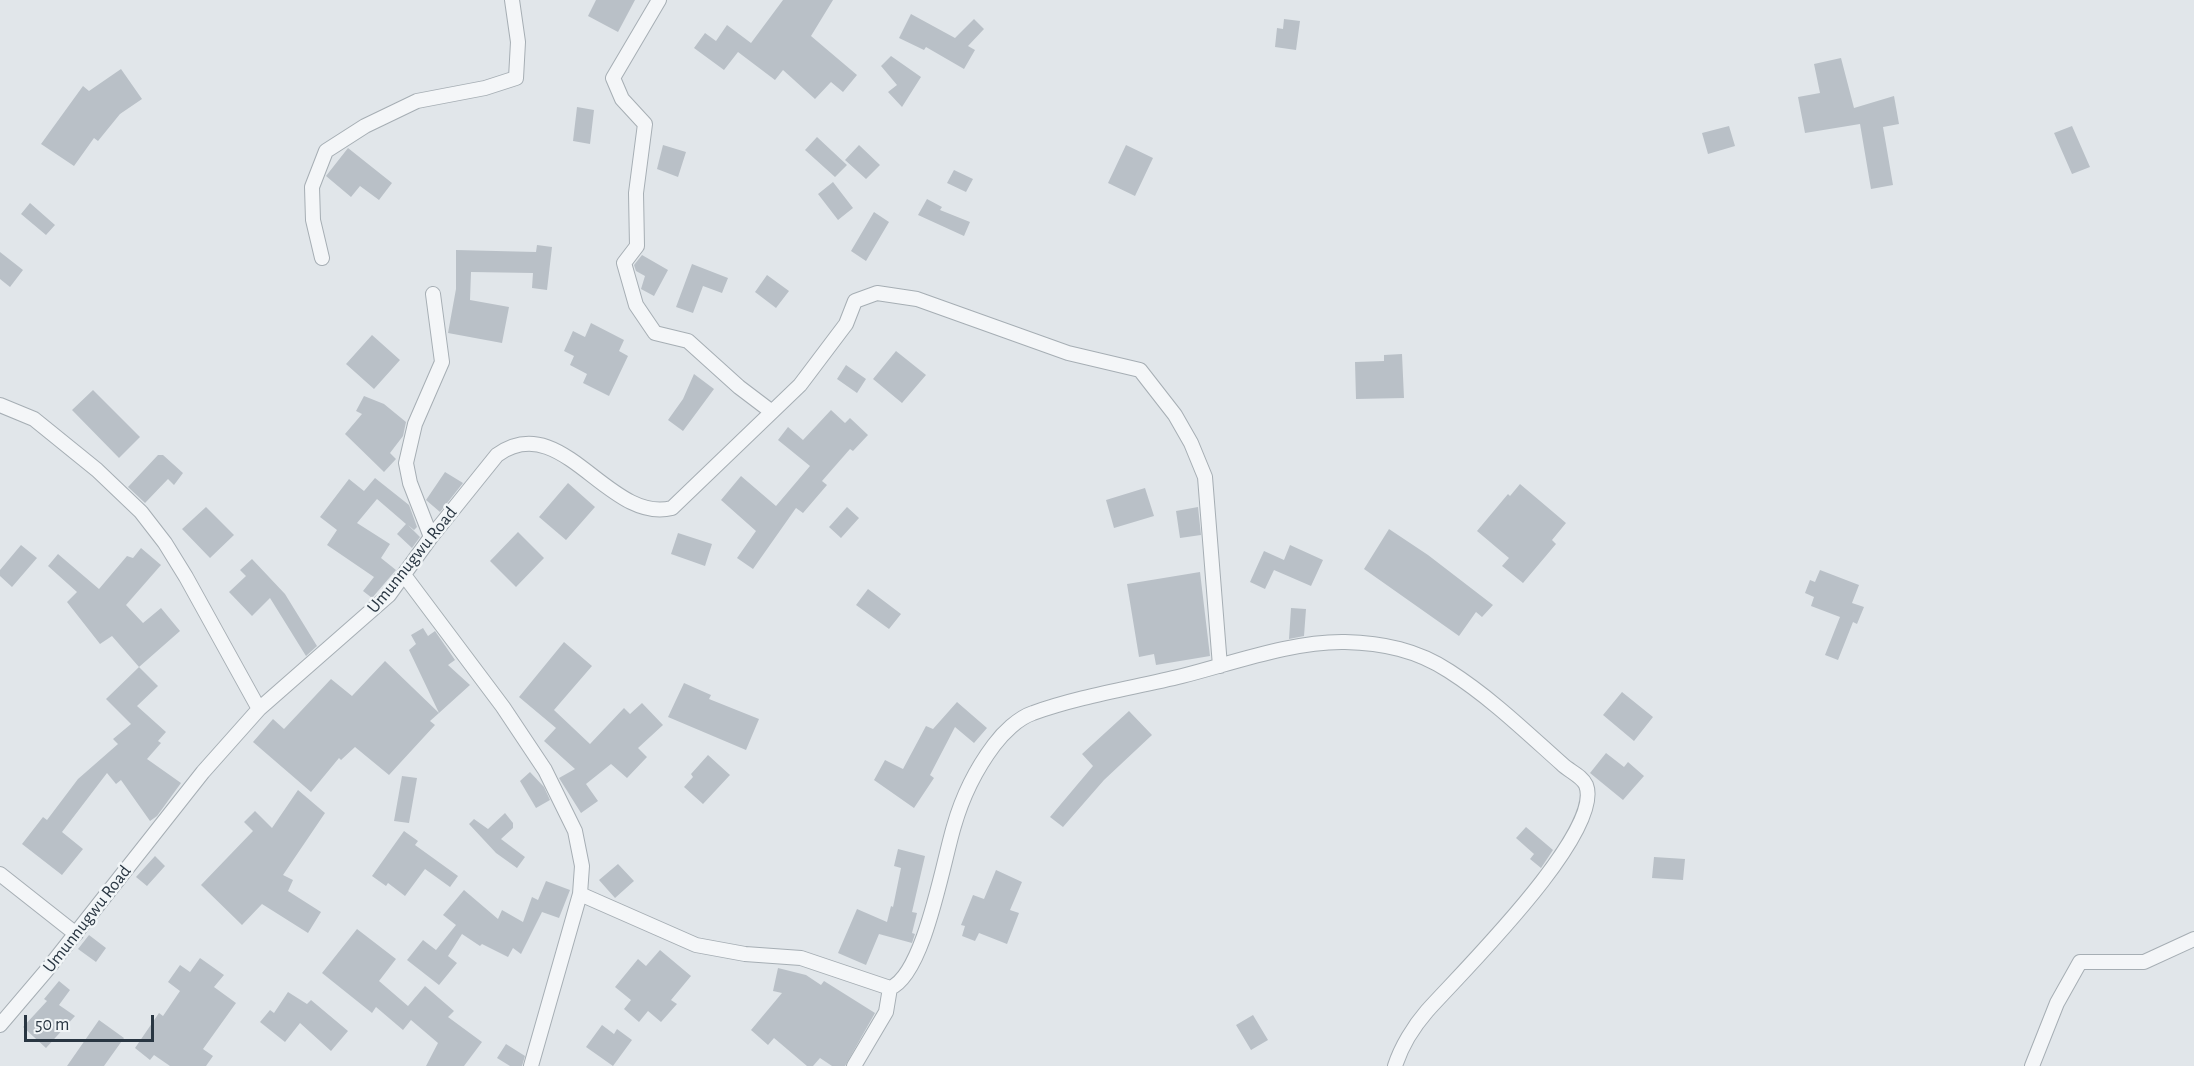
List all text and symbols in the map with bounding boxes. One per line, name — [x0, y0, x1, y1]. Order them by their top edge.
street label: Umunnugwu Road — [362, 502, 462, 618]
street label: Umunnugwu Road — [38, 861, 136, 977]
scale bar — [27, 1003, 158, 1041]
text: 50 m — [35, 1016, 69, 1034]

